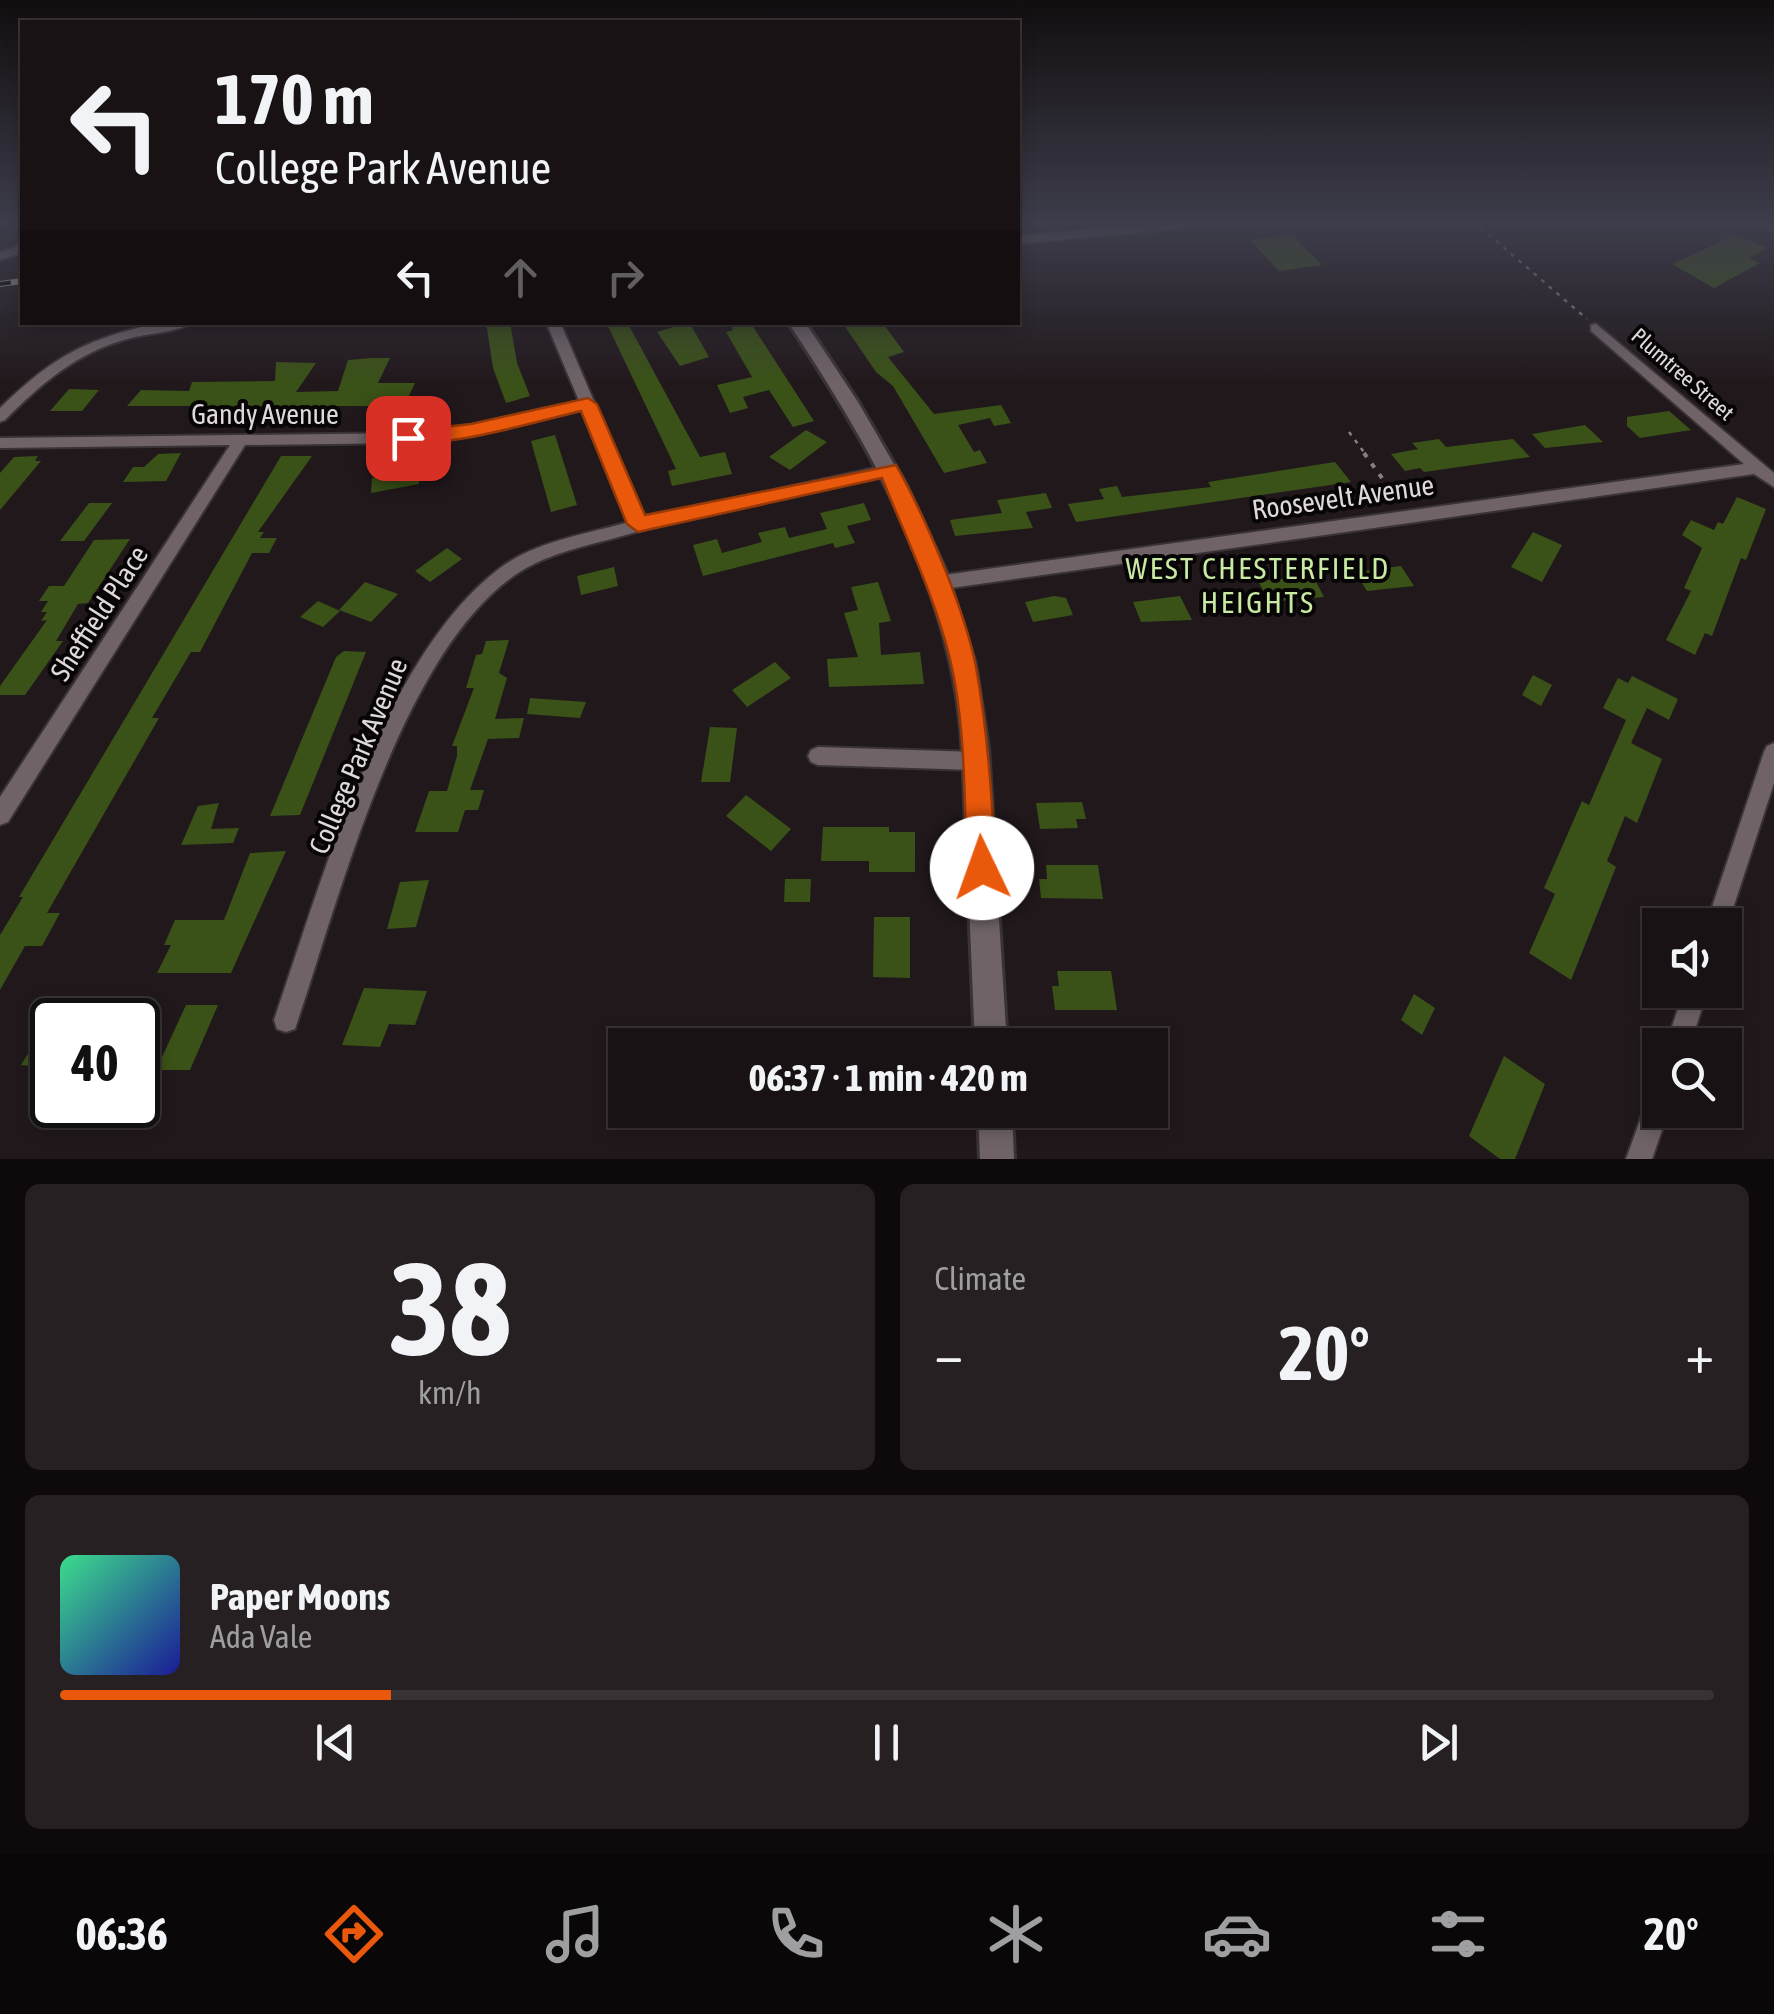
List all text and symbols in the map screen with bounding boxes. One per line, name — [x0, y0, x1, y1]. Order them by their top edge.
text: 170 m — [215, 59, 374, 139]
icon: left — [50, 60, 180, 190]
text: College Park Avenue — [215, 142, 551, 194]
icon: left — [388, 250, 443, 305]
icon: ahead — [493, 250, 548, 305]
icon: right — [598, 250, 653, 305]
street label: Plumtree Street — [1627, 323, 1739, 425]
pin — [366, 396, 451, 481]
street label: Gandy Avenue — [191, 398, 339, 430]
icon: arrive — [381, 411, 436, 466]
street label: Roosevelt Avenue — [1250, 468, 1436, 526]
street label: Sheffield Place — [44, 540, 154, 686]
district label: WEST CHESTERFIELD HEIGHTS — [1125, 551, 1391, 619]
street label: College Park Avenue — [302, 653, 414, 859]
position arrow — [930, 816, 1034, 920]
map controls — [1642, 908, 1742, 1128]
button: sound — [1642, 908, 1742, 1008]
speed limit sign: 40 — [30, 998, 160, 1128]
button: search — [1642, 1028, 1742, 1128]
text: 06:37 · 1 min · 420 m — [748, 1056, 1028, 1099]
text: 38 — [389, 1234, 511, 1383]
text: Climate — [935, 1260, 1026, 1297]
text: 20° — [1279, 1310, 1370, 1396]
text: − — [935, 1322, 963, 1385]
text: + — [1685, 1322, 1714, 1385]
text: km/h — [418, 1374, 481, 1411]
text: Paper Moons — [210, 1575, 390, 1618]
text: Ada Vale — [210, 1618, 312, 1655]
icon: previous — [308, 1715, 363, 1770]
icon: pause — [859, 1715, 914, 1770]
icon: next — [1411, 1715, 1466, 1770]
icon: directions — [319, 1899, 389, 1969]
icon: music — [540, 1899, 610, 1969]
icon: phone — [761, 1899, 831, 1969]
icon: climate — [981, 1899, 1051, 1969]
icon: car — [1202, 1899, 1272, 1969]
icon: filters — [1423, 1899, 1493, 1969]
text: 06:36 — [75, 1908, 168, 1960]
text: 20° — [1644, 1908, 1699, 1960]

